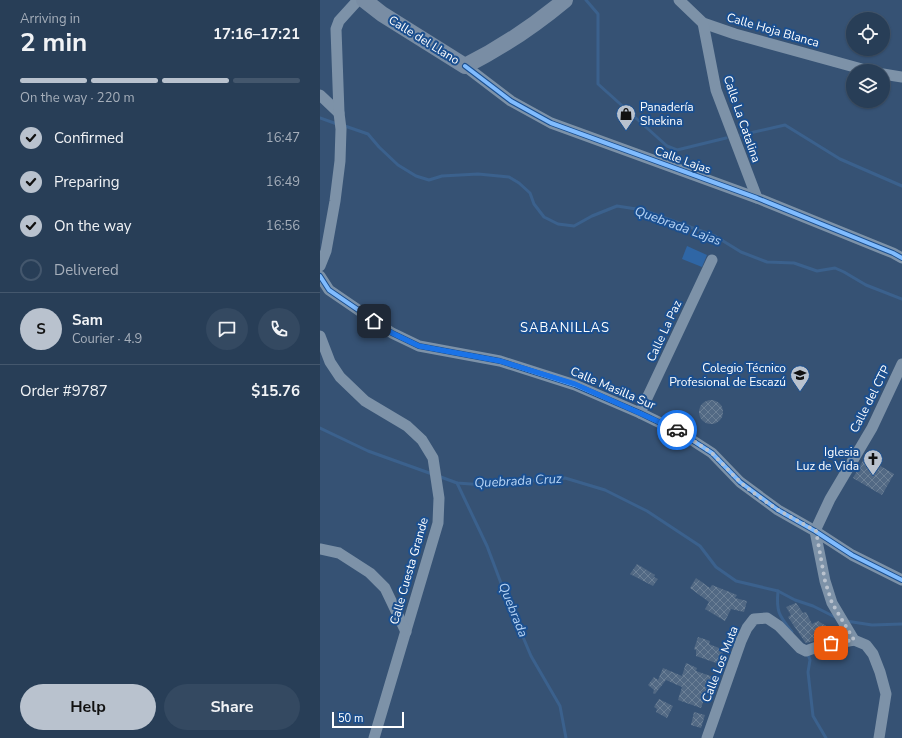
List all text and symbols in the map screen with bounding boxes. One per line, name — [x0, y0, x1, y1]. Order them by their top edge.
street label: Calle Hoja Blanca — [725, 9, 821, 51]
text: Arriving in — [20, 10, 80, 28]
street label: Calle del Llano — [386, 12, 463, 68]
map controls — [846, 12, 890, 108]
button: locate — [846, 12, 890, 56]
text: 17:16–17:21 — [213, 24, 300, 44]
text: 2 min — [20, 25, 87, 60]
button: layers — [846, 64, 890, 108]
street label: Calle La Catalina — [720, 73, 764, 165]
text: On the way · 220 m — [20, 89, 135, 107]
place label: Panadería Shekina — [640, 99, 694, 129]
shop icon: Panadería Shekina — [615, 103, 637, 131]
icon: check — [20, 127, 42, 149]
text: Confirmed — [54, 128, 124, 148]
text: 16:47 — [266, 129, 300, 147]
street label: Calle Lajas — [653, 142, 713, 178]
icon: check — [20, 171, 42, 193]
text: Preparing — [54, 172, 119, 192]
text: 16:49 — [266, 173, 300, 191]
water label: Quebrada Lajas — [632, 202, 724, 250]
icon: check — [20, 215, 42, 237]
text: On the way — [54, 216, 132, 236]
text: 16:56 — [266, 217, 300, 235]
text: Delivered — [54, 260, 119, 280]
street label: Calle La Paz — [643, 297, 685, 364]
pin — [357, 304, 391, 338]
button: chat — [206, 308, 248, 350]
button: phone — [258, 308, 300, 350]
text: Sam — [72, 310, 103, 330]
icon: home — [363, 310, 385, 332]
text: S — [36, 319, 46, 339]
district label: SABANILLAS — [520, 319, 610, 337]
text: Courier · 4.9 — [72, 330, 142, 348]
place label: Colegio Técnico Profesional de Escazú — [669, 360, 786, 390]
street label: Calle del CTP — [846, 362, 894, 435]
street label: Calle Masilla Sur — [568, 363, 659, 413]
school or university icon: Colegio Técnico Profesional de Escazú — [789, 364, 811, 392]
text: Order #9787 — [20, 381, 108, 401]
text: $15.76 — [251, 381, 300, 401]
courier — [657, 410, 697, 450]
icon: car — [666, 419, 688, 441]
place label: Iglesia Luz de Vida — [796, 444, 859, 474]
church icon: Iglesia Luz de Vida — [862, 448, 884, 476]
water label: Quebrada Cruz — [474, 470, 562, 492]
street label: Calle Cuesta Grande — [386, 516, 432, 626]
water label: Quebrada — [494, 580, 532, 640]
street label: Calle Los Muta — [698, 624, 742, 704]
pin — [814, 626, 848, 660]
icon: bag — [820, 632, 842, 654]
button: Help — [20, 684, 156, 730]
button: Share — [164, 684, 300, 730]
scale bar — [332, 710, 404, 729]
text: 50 m — [338, 711, 363, 726]

